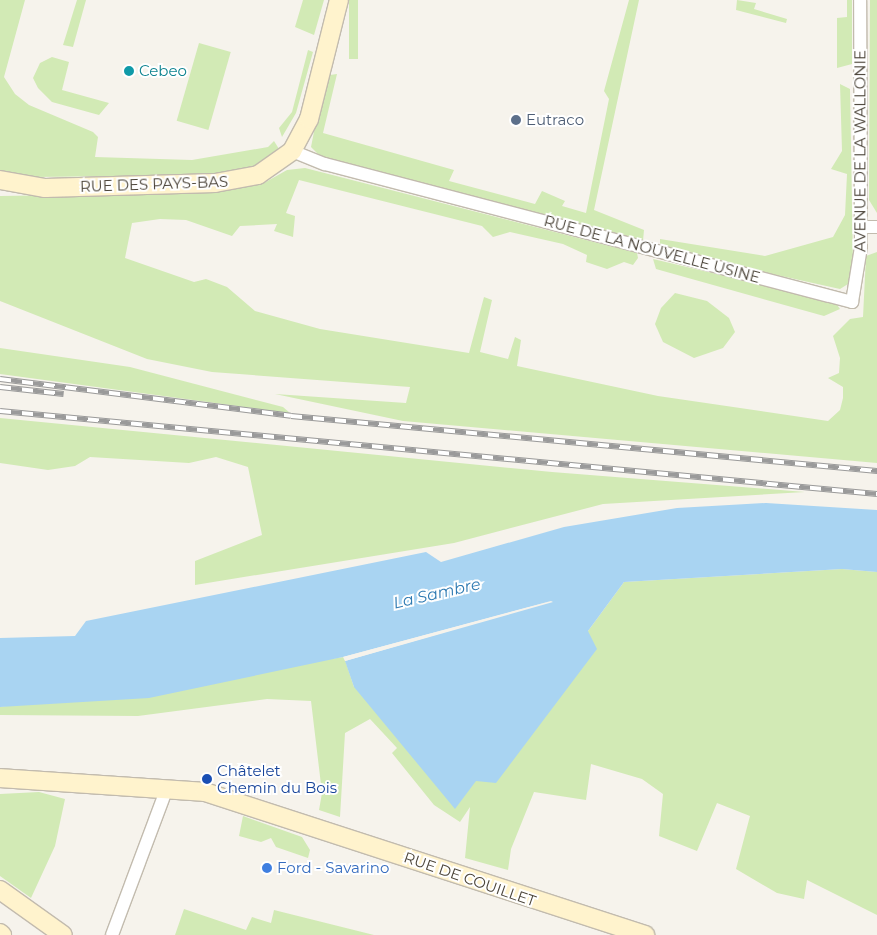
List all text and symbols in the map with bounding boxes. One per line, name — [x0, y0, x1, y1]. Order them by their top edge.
street label: AVENUE DE LA WALLONIE — [851, 50, 869, 252]
place label: Cebeo — [139, 62, 187, 80]
marker: Cebeo — [123, 65, 135, 77]
place label: Eutraco — [526, 111, 584, 129]
marker: Eutraco — [510, 114, 522, 126]
street label: RUE DES PAYS-BAS — [80, 172, 228, 196]
street label: RUE DE LA NOUVELLE USINE — [542, 211, 762, 287]
water label: La Sambre — [392, 575, 482, 613]
place label: Châtelet Chemin du Bois — [217, 761, 337, 796]
marker: Châtelet Chemin du Bois — [201, 773, 213, 785]
street label: RUE DE COUILLET — [402, 848, 538, 910]
place label: Ford - Savarino — [277, 859, 389, 877]
marker: Ford - Savarino — [261, 862, 273, 874]

